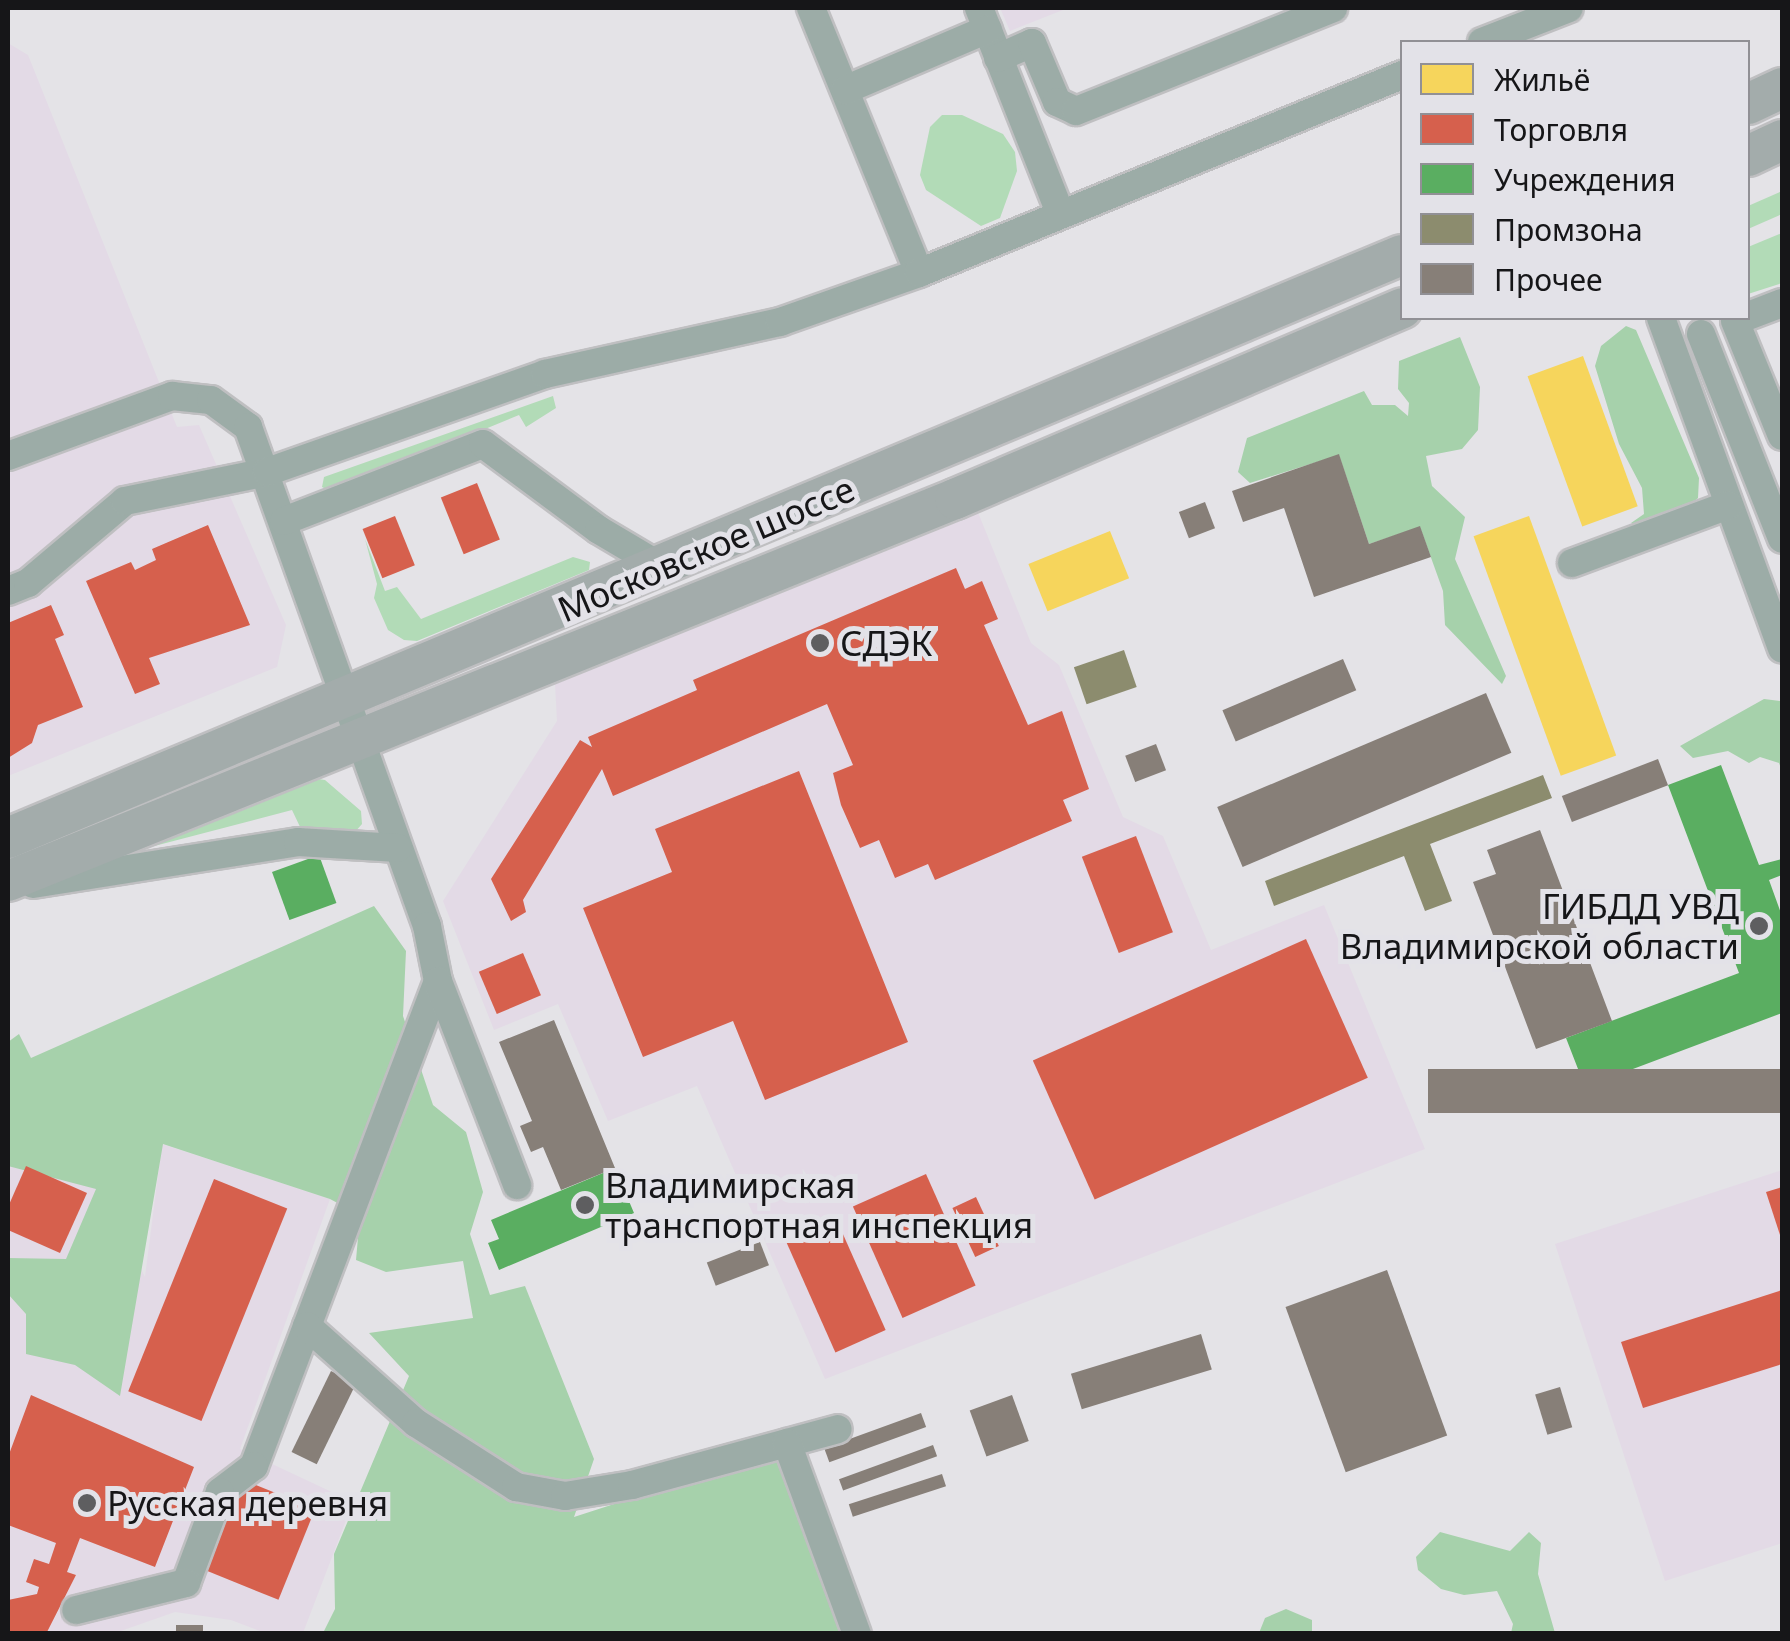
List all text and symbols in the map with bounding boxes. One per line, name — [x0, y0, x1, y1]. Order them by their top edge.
legend — [1400, 40, 1750, 320]
text: Жильё — [1494, 59, 1590, 100]
text: Торговля — [1494, 109, 1628, 150]
text: Учреждения — [1494, 159, 1676, 200]
text: Промзона — [1494, 209, 1643, 250]
text: Прочее — [1494, 259, 1602, 300]
street label: Московское шоссе — [552, 468, 860, 630]
place label: СДЭК — [840, 622, 932, 664]
marker: СДЭК — [809, 632, 831, 654]
place label: ГИБДД УВД Владимирской области — [1340, 885, 1739, 967]
marker: ГИБДД УВД Владимирской области — [1748, 915, 1770, 937]
place label: Владимирская транспортная инспекция — [605, 1164, 1033, 1246]
marker: Владимирская транспортная инспекция — [574, 1194, 596, 1216]
place label: Русская деревня — [107, 1482, 388, 1524]
marker: Русская деревня — [76, 1492, 98, 1514]

